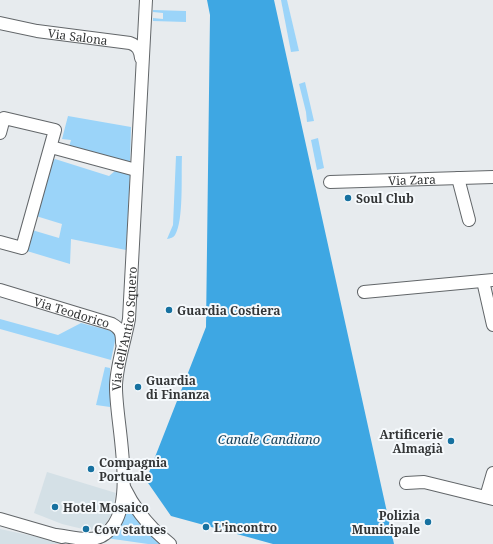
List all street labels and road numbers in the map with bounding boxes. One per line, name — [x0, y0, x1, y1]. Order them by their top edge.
street label: Via Salona — [47, 24, 109, 49]
street label: Via Zara — [388, 170, 436, 189]
street label: Via dell'Antico Squero — [107, 266, 140, 391]
street label: Via Teodorico — [32, 292, 112, 331]

